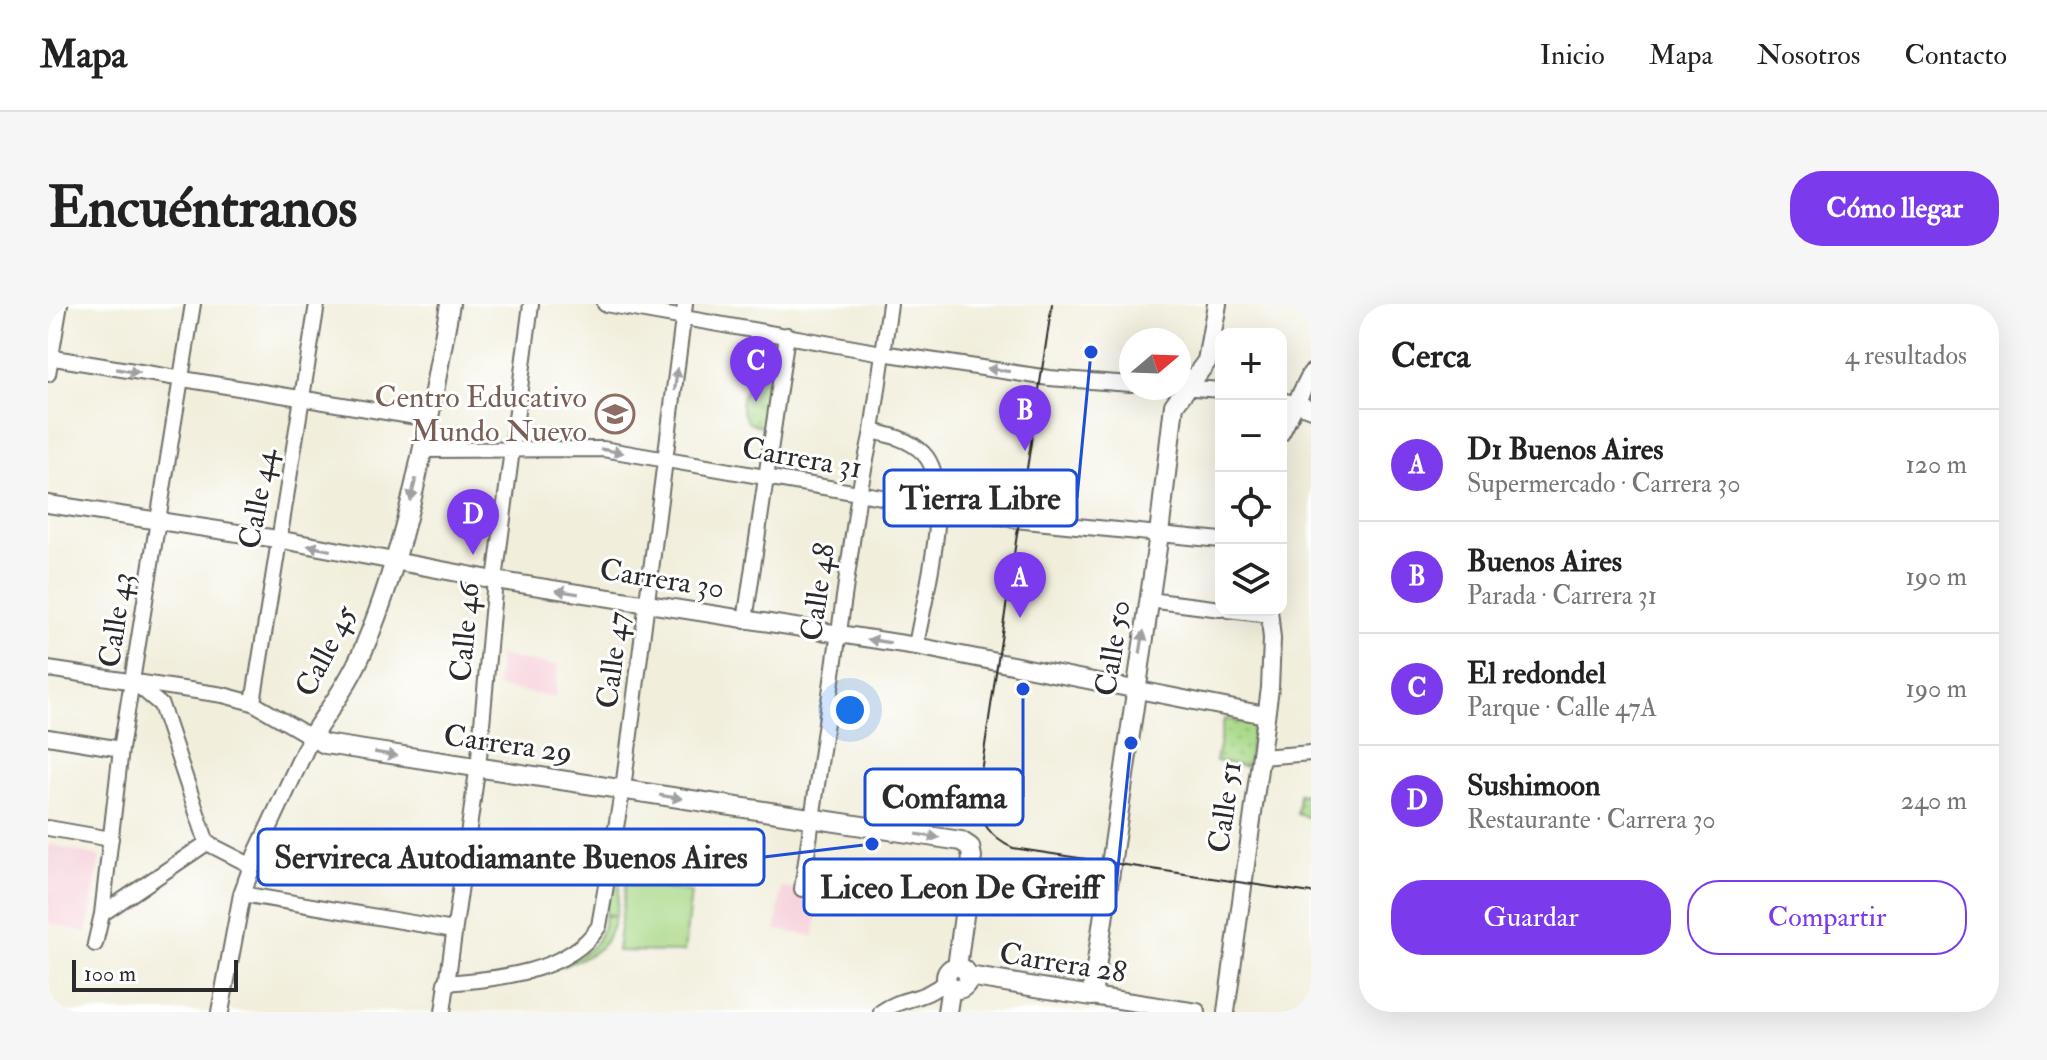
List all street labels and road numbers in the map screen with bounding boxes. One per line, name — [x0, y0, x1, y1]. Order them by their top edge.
street label: Carrera 31 — [739, 429, 865, 487]
street label: Calle 44 — [231, 444, 285, 552]
street label: Calle 48 — [793, 541, 843, 643]
street label: Carrera 30 — [597, 551, 727, 607]
street label: Calle 43 — [91, 570, 141, 670]
street label: Calle 46 — [442, 579, 488, 683]
street label: Calle 50 — [1087, 597, 1139, 699]
street label: Calle 45 — [287, 598, 365, 703]
street label: Calle 47 — [589, 609, 637, 711]
street label: Carrera 29 — [441, 717, 575, 771]
street label: Calle 51 — [1200, 759, 1250, 855]
street label: Carrera 28 — [997, 935, 1129, 991]

